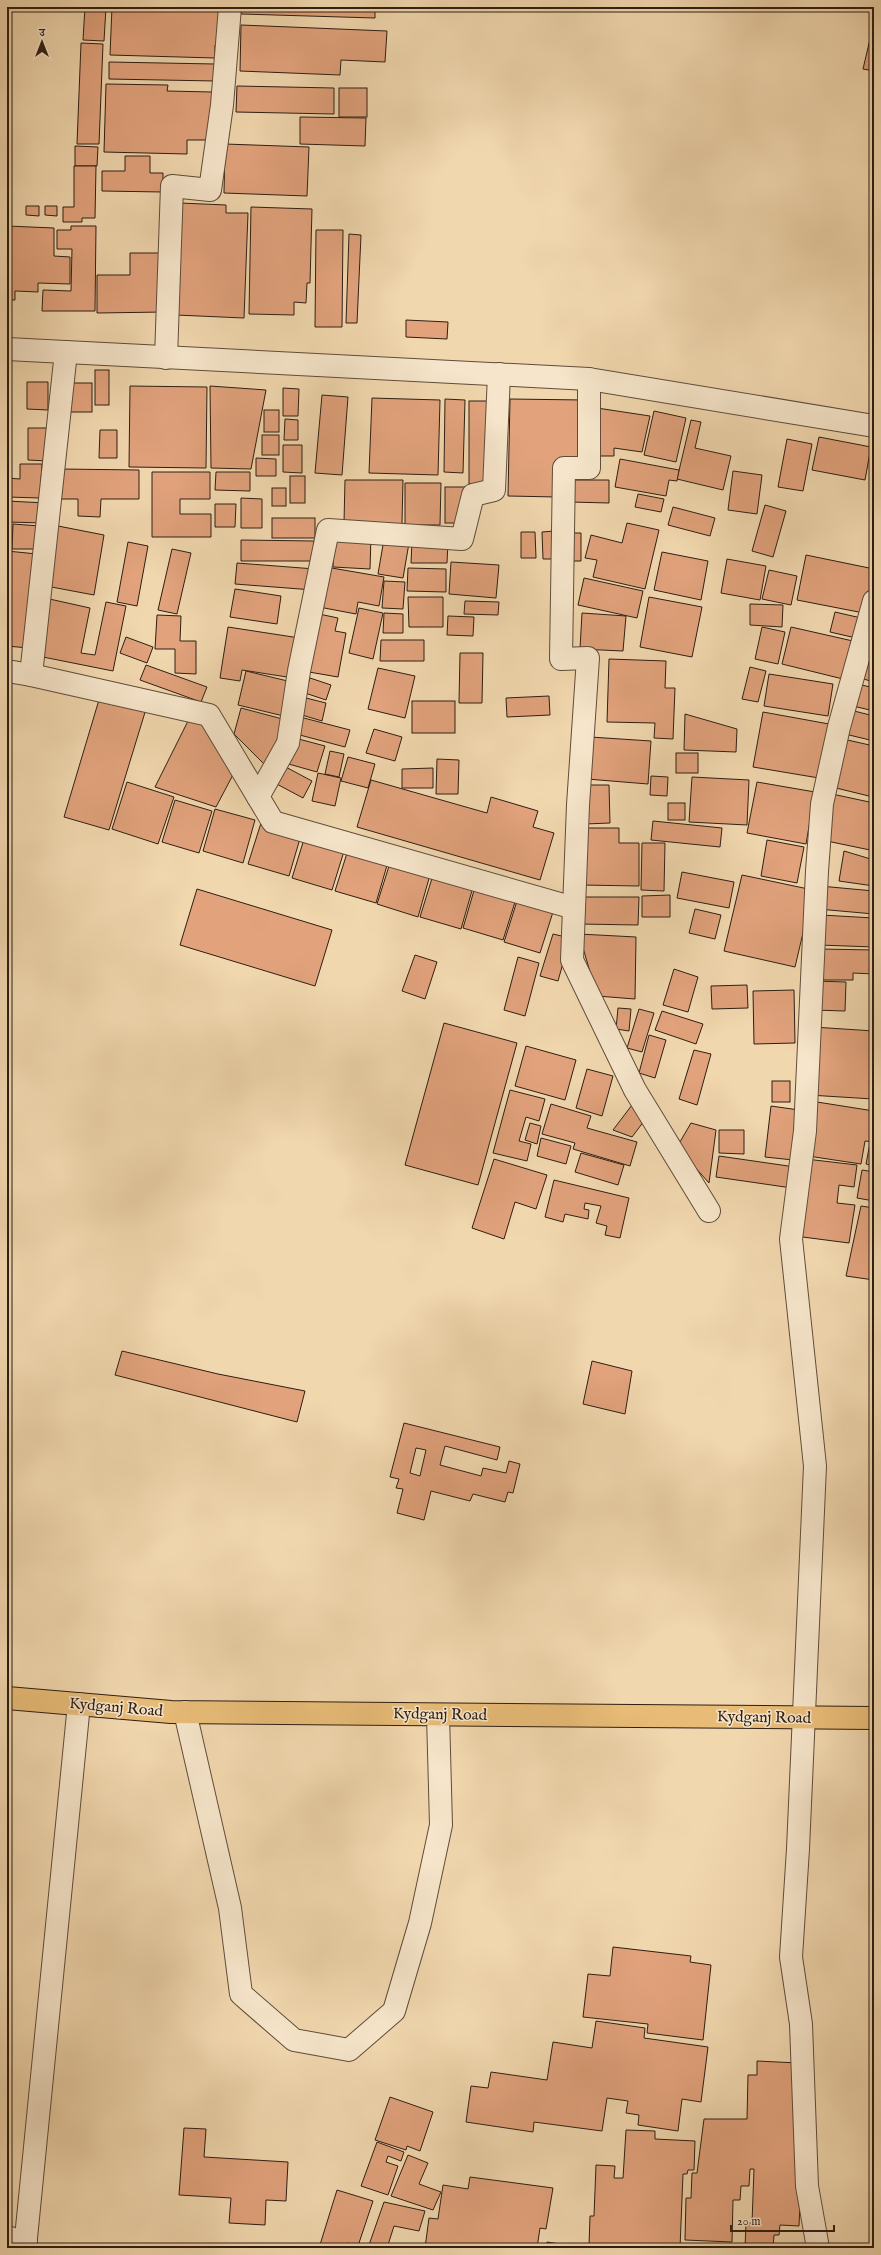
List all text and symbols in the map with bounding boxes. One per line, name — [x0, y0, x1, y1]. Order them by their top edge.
north arrow — [22, 22, 62, 62]
text: उ — [38, 26, 46, 40]
street label: Kydganj Road — [68, 1694, 164, 1722]
street label: Kydganj Road — [393, 1704, 488, 1726]
street label: Kydganj Road — [717, 1707, 812, 1729]
scale bar — [731, 2207, 834, 2233]
text: 20 m — [737, 2214, 760, 2229]

